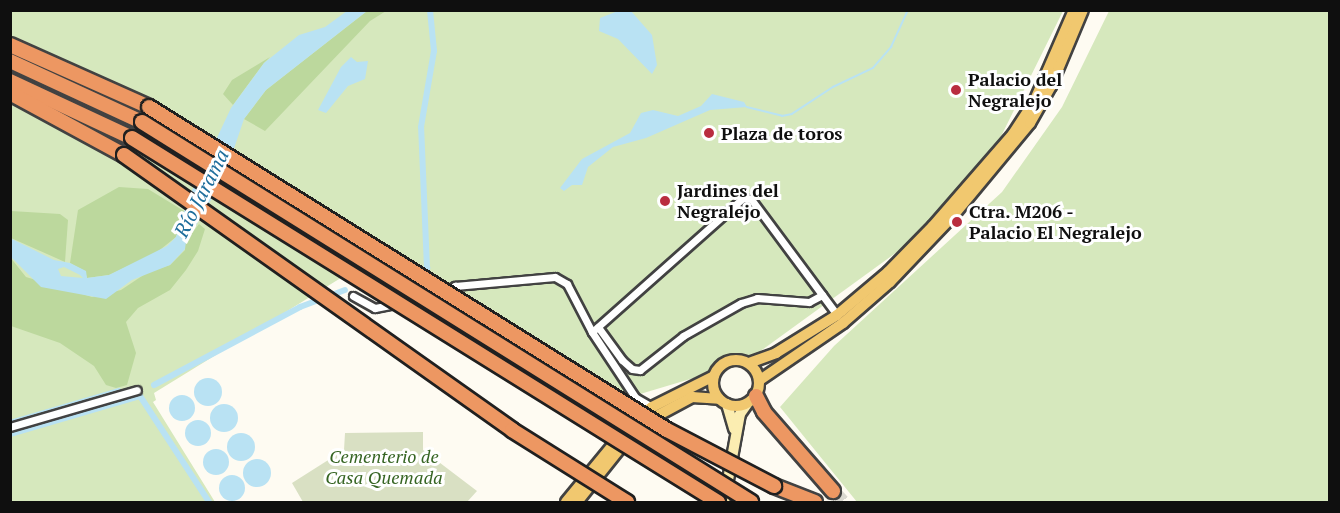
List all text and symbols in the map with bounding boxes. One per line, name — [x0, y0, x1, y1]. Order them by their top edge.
place label: Palacio del Negralejo — [968, 69, 1062, 112]
marker: Palacio del Negralejo — [949, 83, 963, 97]
place label: Plaza de toros — [721, 122, 842, 144]
marker: Plaza de toros — [702, 126, 716, 140]
water label: Río Jarama — [169, 145, 233, 241]
place label: Jardines del Negralejo — [677, 180, 779, 222]
marker: Jardines del Negralejo — [658, 194, 672, 208]
place label: Ctra. M206 - Palacio El Negralejo — [969, 201, 1142, 244]
marker: Ctra. M206 - Palacio El Negralejo — [950, 215, 964, 229]
park label: Cementerio de Casa Quemada — [325, 446, 443, 488]

